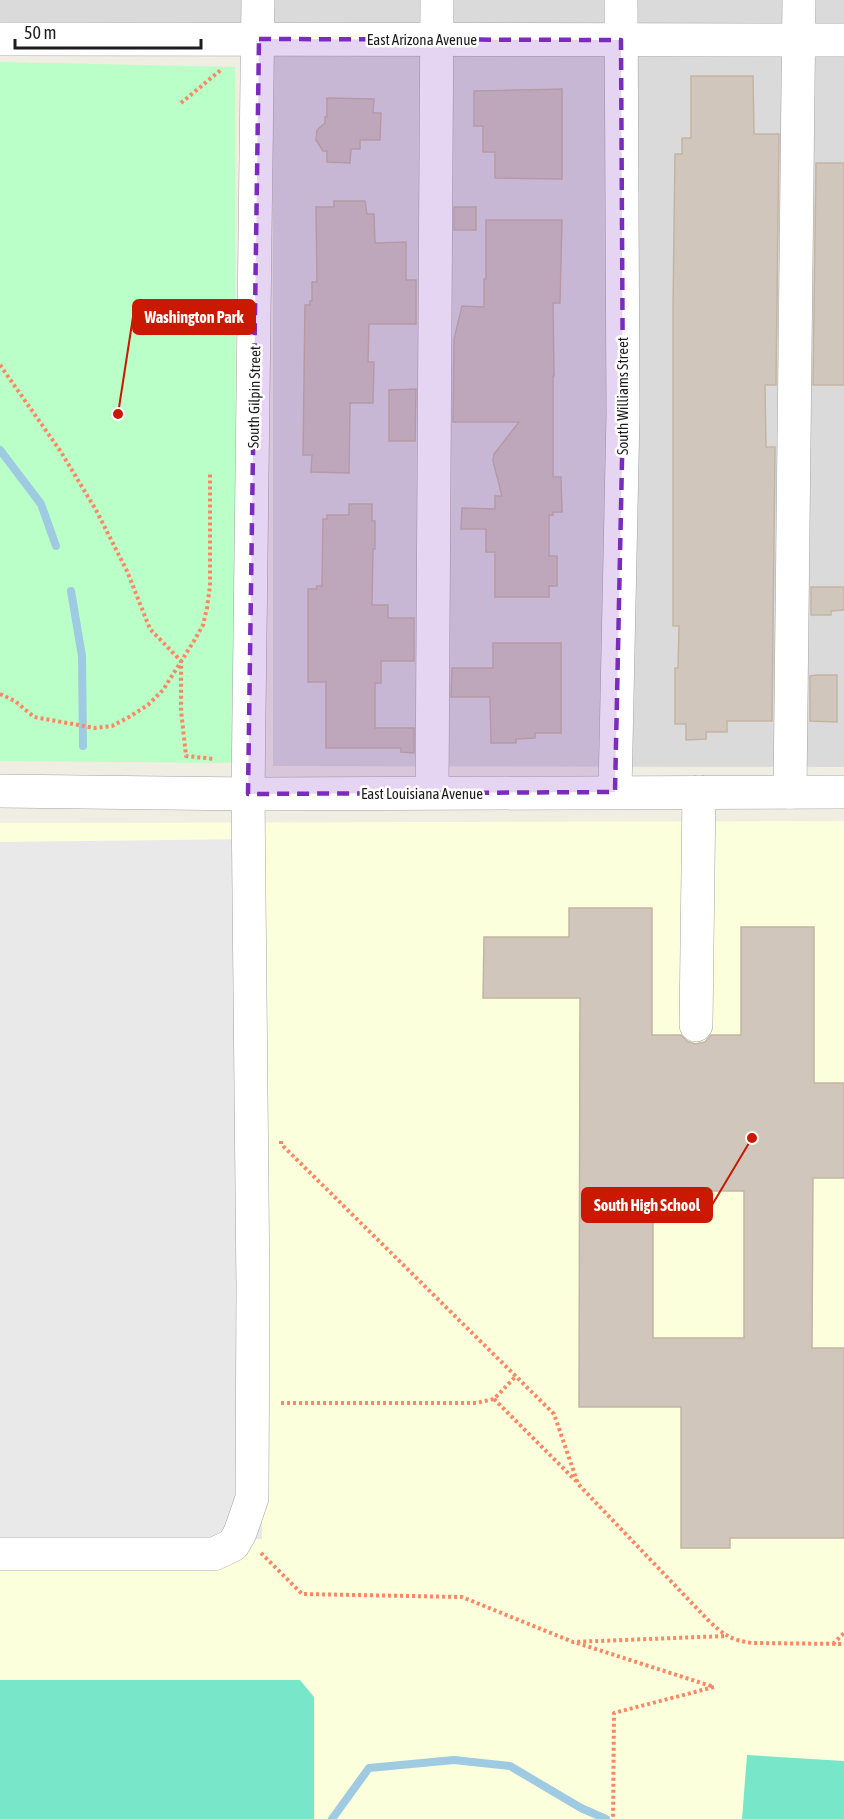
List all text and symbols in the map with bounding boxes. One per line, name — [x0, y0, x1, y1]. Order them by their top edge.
scale bar — [15, 12, 201, 50]
text: 50 m — [24, 22, 56, 43]
street label: East Arizona Avenue — [367, 31, 477, 48]
callout: Washington Park — [133, 300, 255, 334]
text: Washington Park — [144, 308, 244, 326]
street label: South Williams Street — [614, 337, 631, 455]
street label: South Gilpin Street — [245, 346, 263, 448]
street label: East Louisiana Avenue — [361, 785, 483, 802]
callout: South High School — [582, 1188, 712, 1222]
text: South High School — [594, 1196, 701, 1214]

